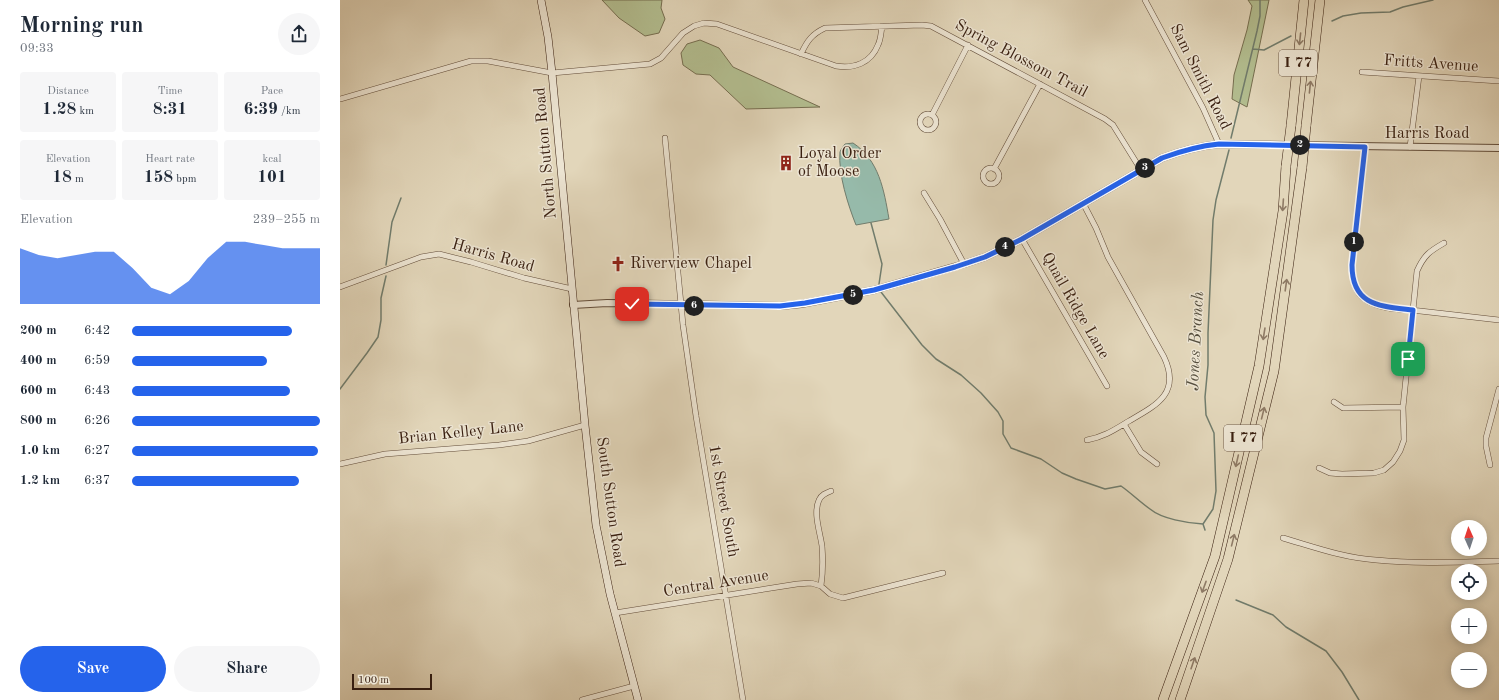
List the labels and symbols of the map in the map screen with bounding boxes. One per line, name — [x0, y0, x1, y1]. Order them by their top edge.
street label: Spring Blossom Trail — [952, 17, 1090, 101]
street label: Sam Smith Road — [1166, 22, 1234, 132]
one-way arrow — [1296, 32, 1304, 45]
road number: I 77 — [1279, 50, 1317, 76]
street label: Fritts Avenue — [1383, 53, 1479, 75]
one-way arrow — [1307, 81, 1314, 94]
street label: North Sutton Road — [532, 87, 560, 219]
street label: Harris Road — [1384, 126, 1470, 142]
pin: 2 — [1290, 135, 1310, 155]
place label: Loyal Order of Moose — [798, 146, 882, 180]
building icon: Loyal Order of Moose — [777, 154, 795, 172]
pin: 3 — [1135, 158, 1155, 178]
one-way arrow — [1280, 198, 1287, 211]
pin: 1 — [1344, 232, 1364, 252]
street label: Harris Road — [450, 237, 536, 275]
pin: 4 — [995, 237, 1015, 257]
street label: Quail Ridge Lane — [1038, 250, 1112, 362]
church icon: Riverview Chapel — [609, 255, 627, 273]
place label: Riverview Chapel — [630, 256, 752, 272]
one-way arrow — [1282, 279, 1290, 292]
pin: 5 — [843, 285, 863, 305]
pin — [615, 287, 649, 321]
water label: Jones Branch — [1185, 291, 1207, 391]
pin: 6 — [684, 296, 704, 316]
one-way arrow — [1260, 327, 1268, 340]
pin — [1391, 342, 1425, 376]
one-way arrow — [1260, 407, 1268, 420]
street label: Brian Kelley Lane — [398, 418, 524, 448]
road number: I 77 — [1224, 425, 1262, 451]
street label: South Sutton Road — [593, 436, 627, 568]
street label: 1st Street South — [705, 444, 741, 559]
one-way arrow — [1233, 454, 1241, 467]
north arrow — [1451, 520, 1487, 556]
one-way arrow — [1229, 533, 1237, 546]
street label: Central Avenue — [662, 568, 770, 600]
one-way arrow — [1200, 580, 1208, 592]
one-way arrow — [1190, 657, 1197, 670]
scale bar — [352, 672, 432, 691]

